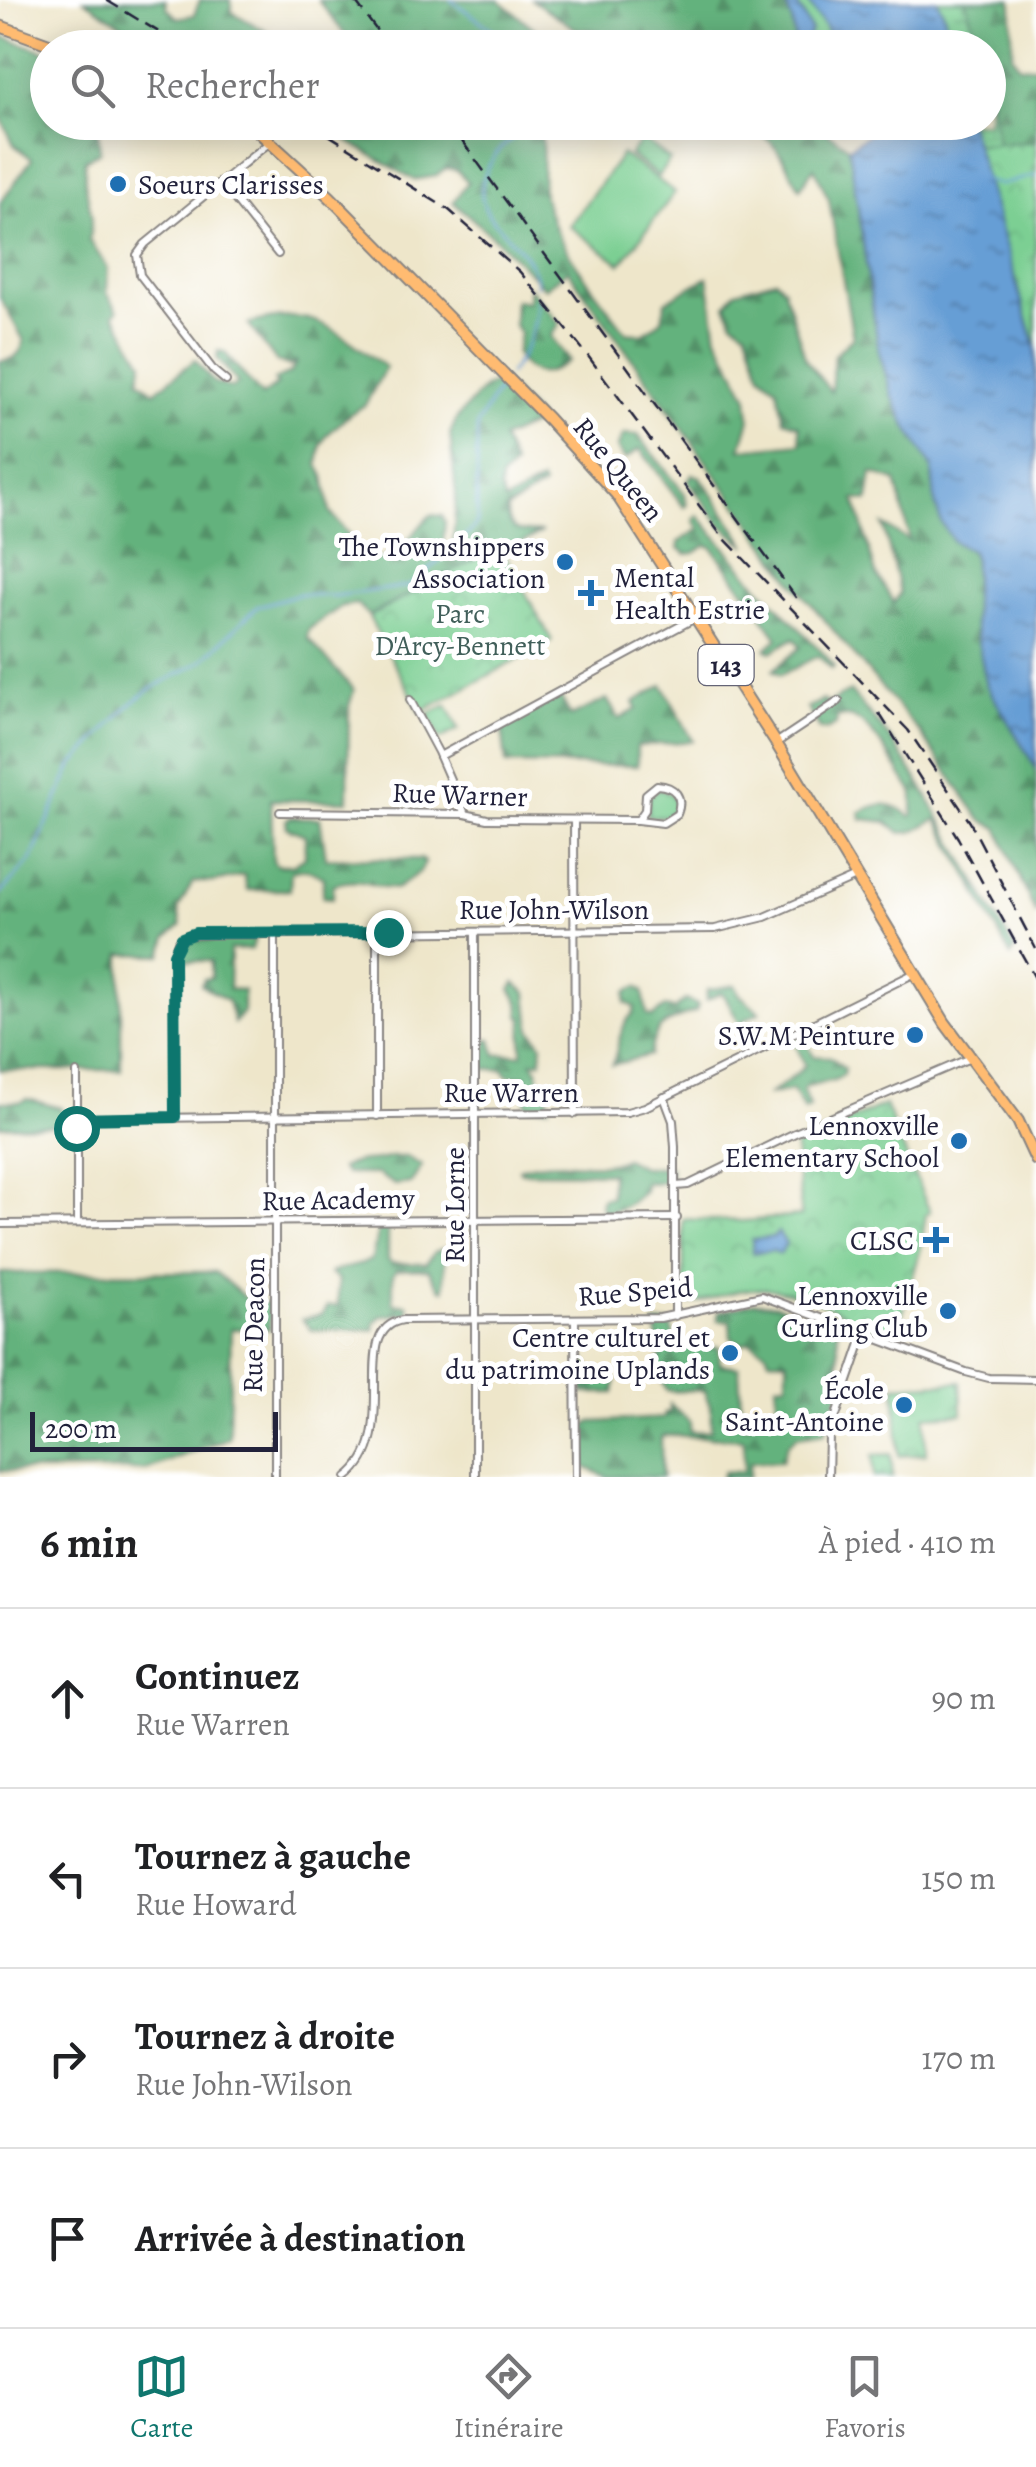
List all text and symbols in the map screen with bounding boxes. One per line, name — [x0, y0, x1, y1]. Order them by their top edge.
search box — [30, 30, 1006, 140]
icon: search — [65, 58, 120, 113]
text: Rechercher — [145, 59, 320, 111]
place label: Soeurs Clarisses — [138, 166, 324, 204]
marker: Soeurs Clarisses — [107, 173, 129, 195]
street label: Rue Queen — [564, 409, 672, 530]
place label: The Townshippers Association — [339, 528, 545, 598]
marker: The Townshippers Association — [554, 551, 576, 573]
place label: Mental Health Estrie — [614, 559, 765, 629]
marker: Mental Health Estrie — [578, 580, 604, 606]
park label: Parc D'Arcy-Bennett — [374, 595, 546, 665]
road number: 143 — [698, 645, 754, 685]
street label: Rue Warner — [391, 774, 529, 816]
street label: Rue John-Wilson — [459, 891, 649, 929]
route end — [366, 910, 412, 956]
place label: S.W.M Peinture — [718, 1017, 895, 1055]
marker: S.W.M Peinture — [904, 1024, 926, 1046]
street label: Rue Warren — [443, 1074, 579, 1112]
route start — [54, 1106, 100, 1152]
place label: Lennoxville Elementary School — [725, 1107, 939, 1177]
marker: Lennoxville Elementary School — [948, 1130, 970, 1152]
street label: Rue Lorne — [436, 1147, 474, 1263]
street label: Rue Academy — [261, 1180, 415, 1220]
place label: CLSC — [850, 1222, 914, 1260]
marker: CLSC — [923, 1227, 949, 1253]
street label: Rue Deacon — [234, 1257, 274, 1393]
street label: Rue Speid — [576, 1268, 695, 1316]
place label: Lennoxville Curling Club — [781, 1277, 928, 1347]
marker: Lennoxville Curling Club — [937, 1300, 959, 1322]
place label: Centre culturel et du patrimoine Uplands — [445, 1319, 710, 1389]
marker: Centre culturel et du patrimoine Uplands — [719, 1342, 741, 1364]
place label: École Saint-Antoine — [725, 1371, 884, 1441]
marker: École Saint-Antoine — [893, 1394, 915, 1416]
scale bar — [30, 1407, 278, 1452]
text: 200 m — [45, 1410, 117, 1448]
text: 6 min — [40, 1514, 138, 1571]
text: À pied · 410 m — [819, 1520, 996, 1564]
text: Continuez — [135, 1650, 300, 1702]
icon: ahead — [40, 1671, 95, 1726]
text: 90 m — [931, 1676, 996, 1720]
text: Rue Warren — [135, 1702, 290, 1746]
text: Tournez à gauche — [135, 1830, 411, 1882]
icon: left — [40, 1851, 95, 1906]
text: 150 m — [921, 1856, 996, 1900]
text: Rue Howard — [135, 1882, 297, 1926]
text: Tournez à droite — [135, 2010, 395, 2062]
icon: right — [40, 2031, 95, 2086]
text: 170 m — [922, 2036, 996, 2080]
text: Rue John-Wilson — [135, 2062, 353, 2106]
icon: arrive — [40, 2211, 95, 2266]
text: Arrivée à destination — [135, 2212, 466, 2264]
tab: Carte — [130, 2349, 193, 2447]
tab: Itinéraire — [454, 2349, 564, 2447]
tab: Favoris — [824, 2349, 906, 2447]

